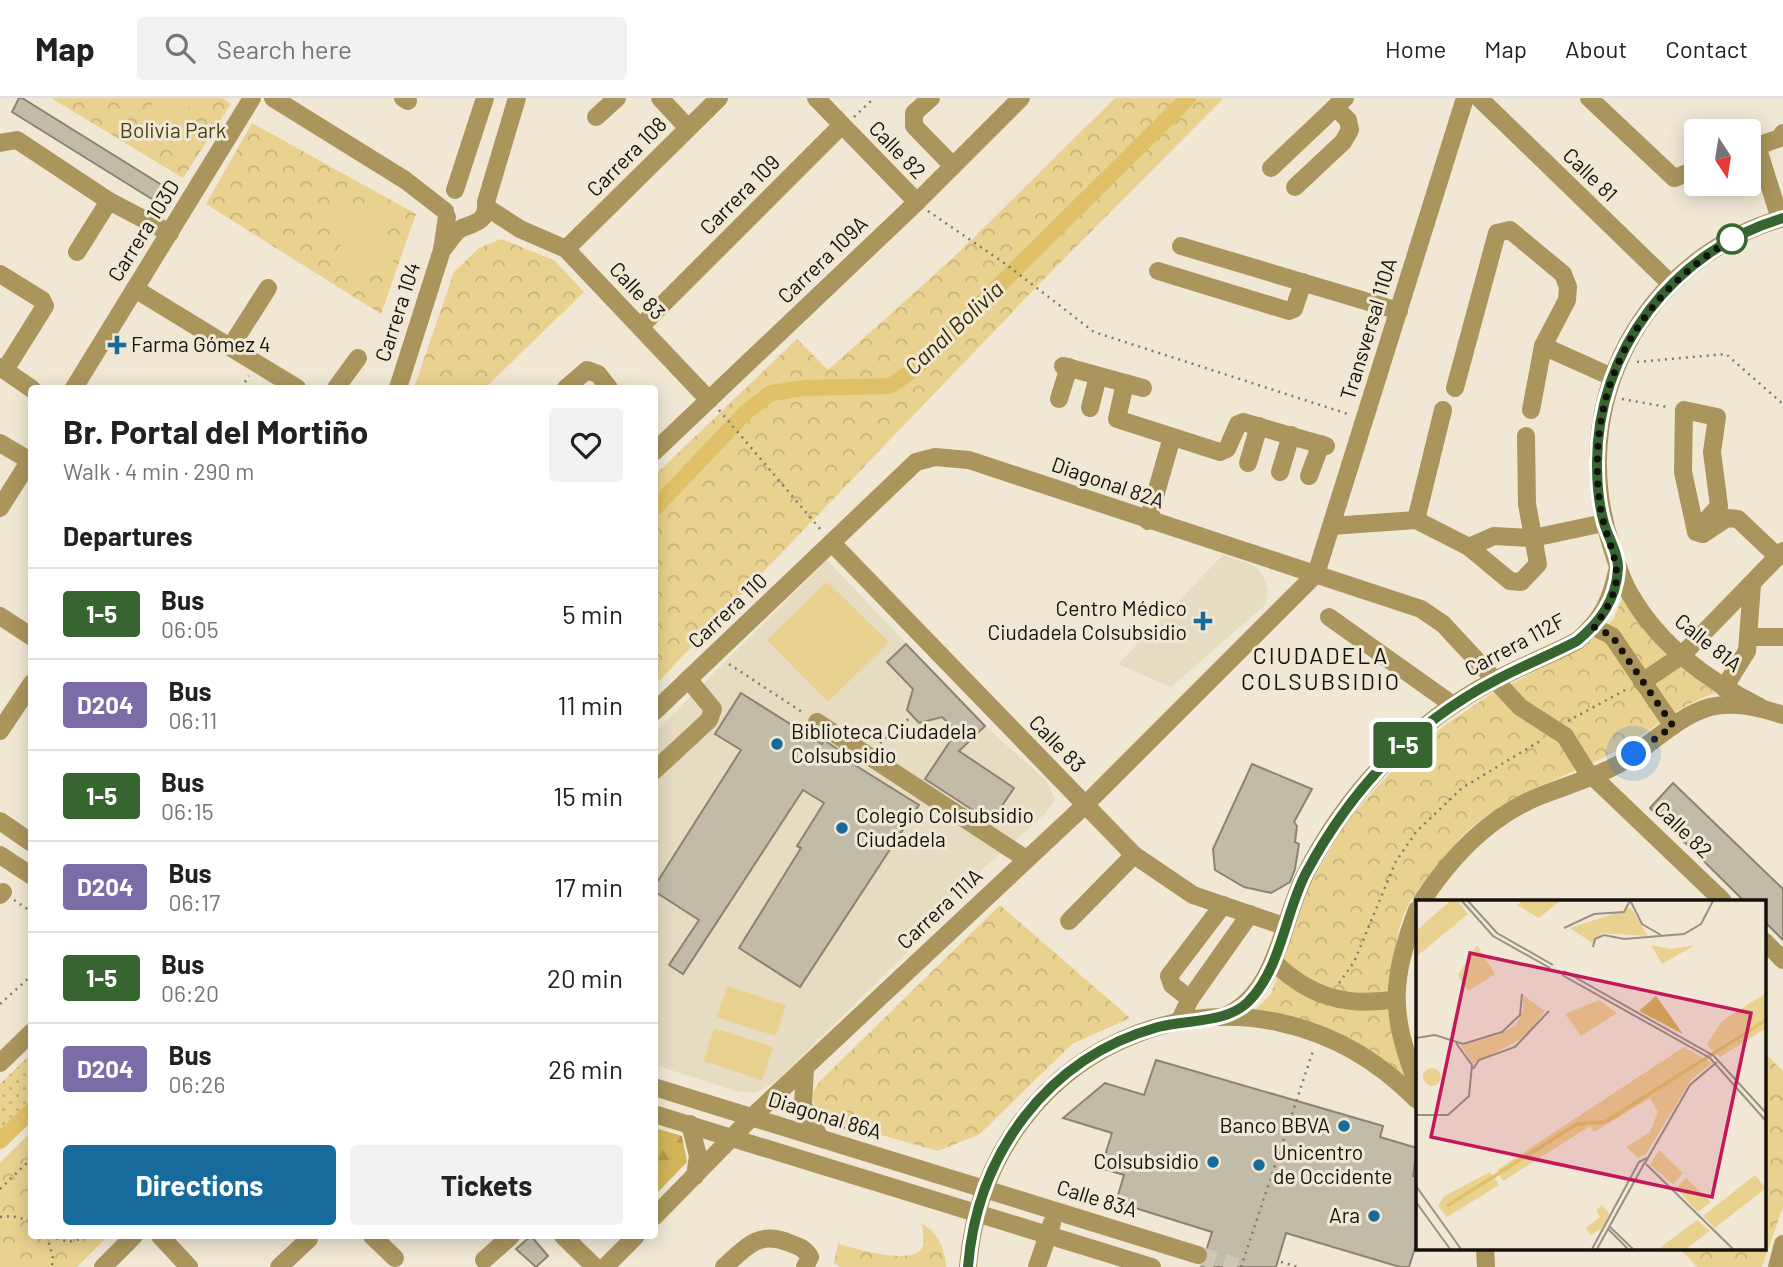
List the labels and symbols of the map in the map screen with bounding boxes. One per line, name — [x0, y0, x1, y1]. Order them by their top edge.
street label: Carrera 108 — [581, 111, 671, 201]
street label: Calle 82 — [865, 115, 932, 183]
park label: Bolivia Park — [120, 117, 226, 142]
north arrow — [1684, 119, 1760, 196]
street label: Calle 81 — [1559, 142, 1623, 206]
street label: Carrera 109 — [694, 149, 784, 239]
street label: Carrera 103D — [102, 175, 184, 286]
street label: Carrera 109A — [772, 210, 872, 308]
unlabelled marker — [1717, 224, 1747, 254]
street label: Transversal 110A — [1334, 254, 1401, 403]
street label: Calle 83 — [605, 256, 671, 324]
street label: Carrera 104 — [369, 259, 424, 364]
water label: Canal Bolivia — [898, 274, 1008, 380]
place label: Farma Gómez 4 — [131, 331, 271, 356]
marker: Farma Gómez 4 — [109, 337, 125, 353]
street label: Diagonal 82A — [1049, 451, 1168, 513]
street label: Carrera 110 — [682, 567, 772, 653]
place label: Centro Médico Ciudadela Colsubsidio — [987, 595, 1187, 644]
street label: Carrera 112F — [1460, 607, 1569, 681]
street label: Calle 81A — [1670, 607, 1748, 677]
marker: Centro Médico Ciudadela Colsubsidio — [1193, 611, 1213, 631]
district label: CIUDADELA COLSUBSIDIO — [1241, 641, 1401, 695]
street label: Calle 83 — [1025, 709, 1091, 777]
place label: Biblioteca Ciudadela Colsubsidio — [791, 718, 977, 767]
line badge: 1-5 — [1363, 722, 1443, 768]
marker: Biblioteca Ciudadela Colsubsidio — [769, 736, 785, 752]
your location — [1616, 736, 1651, 771]
street label: Calle 82 — [1650, 795, 1718, 862]
place label: Colegio Colsubsidio Ciudadela — [856, 802, 1034, 851]
marker: Colegio Colsubsidio Ciudadela — [834, 820, 850, 836]
street label: Carrera 111A — [891, 862, 987, 954]
inset map — [1416, 900, 1766, 1250]
street label: Diagonal 86A — [766, 1085, 885, 1144]
place label: Banco BBVA — [1219, 1112, 1330, 1137]
marker: Banco BBVA — [1336, 1118, 1352, 1134]
place label: Unicentro de Occidente — [1273, 1139, 1393, 1188]
place label: Colsubsidio — [1093, 1148, 1199, 1173]
marker: Colsubsidio — [1205, 1154, 1221, 1170]
marker: Unicentro de Occidente — [1251, 1157, 1267, 1173]
street label: Calle 83A — [1054, 1173, 1141, 1222]
place label: Ara — [1329, 1202, 1360, 1227]
marker: Ara — [1366, 1208, 1382, 1224]

